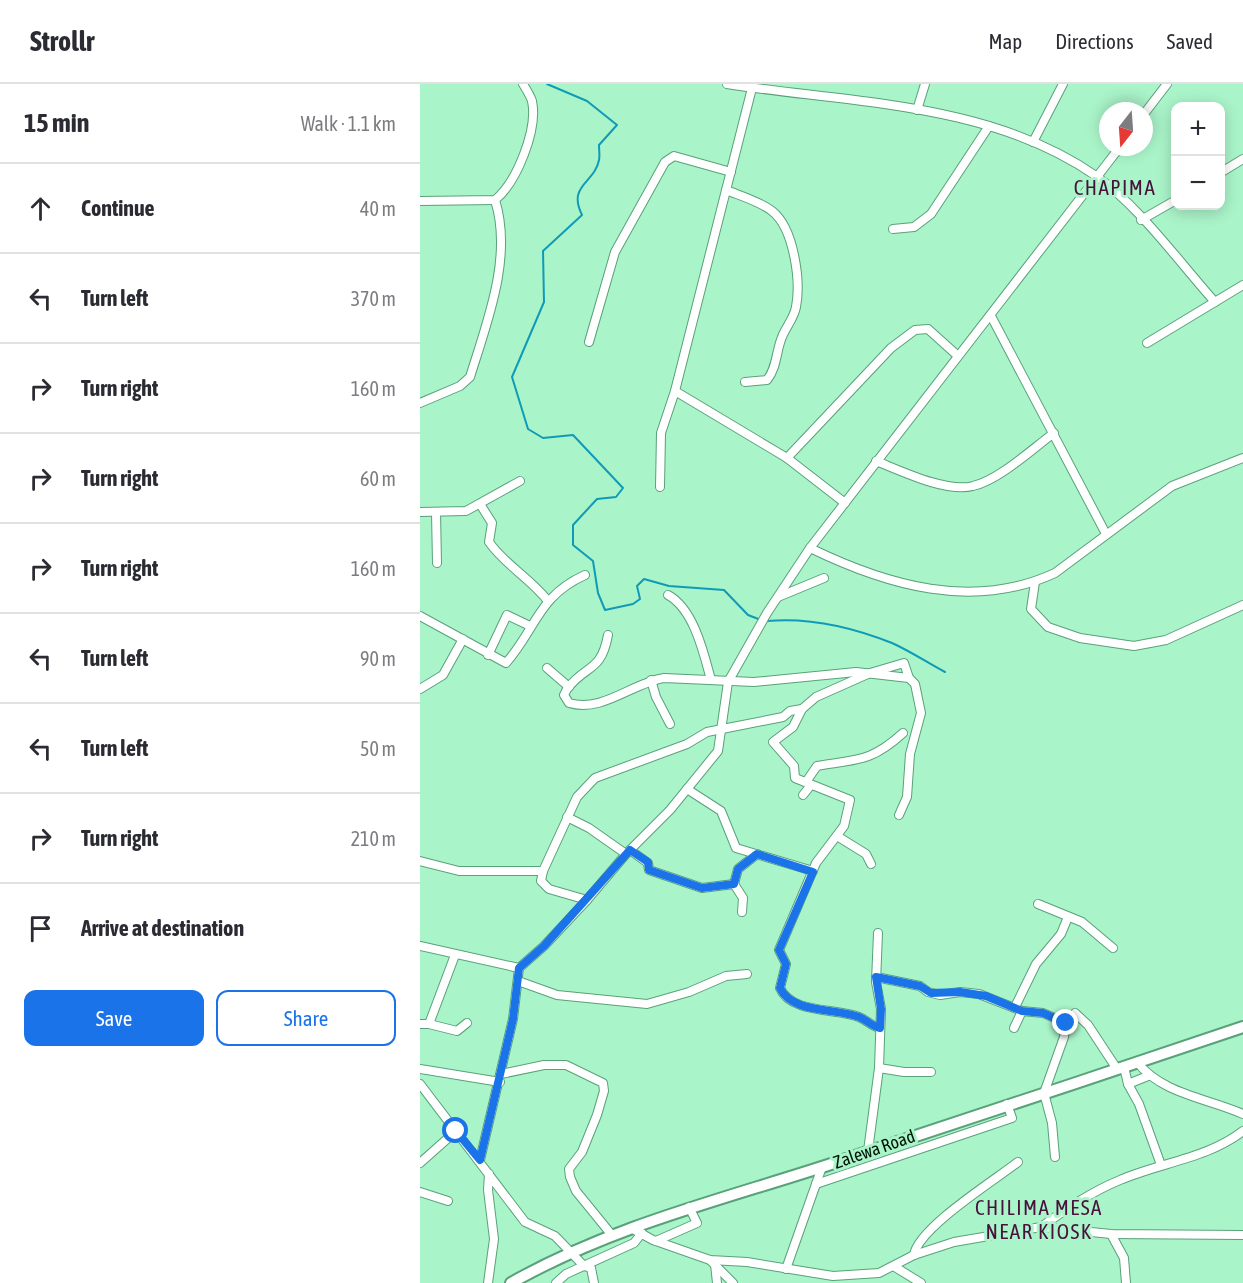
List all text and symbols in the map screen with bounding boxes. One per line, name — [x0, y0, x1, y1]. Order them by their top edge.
text: Strollr — [30, 25, 94, 57]
text: Map — [988, 29, 1022, 53]
text: Directions — [1055, 29, 1134, 53]
text: Saved — [1167, 29, 1213, 53]
north arrow — [1099, 102, 1153, 156]
map controls — [1171, 102, 1225, 210]
button: + — [1171, 102, 1225, 156]
text: 15 min — [24, 108, 89, 138]
text: Walk · 1.1 km — [301, 112, 396, 135]
button: − — [1171, 156, 1225, 210]
district label: CHAPIMA — [1074, 175, 1156, 199]
icon: ahead — [24, 192, 57, 225]
text: Continue — [81, 195, 155, 221]
text: 40 m — [360, 197, 396, 220]
icon: left — [24, 282, 57, 315]
text: Turn left — [81, 285, 148, 311]
text: 370 m — [351, 287, 396, 310]
icon: right — [24, 372, 57, 405]
text: Turn right — [81, 375, 158, 401]
text: 160 m — [351, 377, 396, 400]
icon: right — [24, 462, 57, 495]
text: Turn right — [81, 465, 158, 491]
text: 60 m — [360, 467, 396, 490]
icon: right — [24, 552, 57, 585]
text: Turn right — [81, 555, 158, 581]
text: 160 m — [351, 557, 396, 580]
icon: left — [24, 642, 57, 675]
text: Turn left — [81, 645, 148, 671]
text: 90 m — [360, 647, 396, 670]
icon: left — [24, 732, 57, 765]
text: Turn left — [81, 735, 148, 761]
text: 50 m — [360, 737, 396, 760]
icon: right — [24, 822, 57, 855]
text: Turn right — [81, 825, 158, 851]
text: 210 m — [351, 827, 396, 850]
icon: arrive — [24, 912, 57, 945]
text: Arrive at destination — [81, 915, 244, 941]
button: Save — [24, 990, 204, 1046]
button: Share — [216, 990, 396, 1046]
route end — [1052, 1009, 1078, 1035]
route start — [442, 1117, 468, 1143]
street label: Zalewa Road — [830, 1125, 918, 1173]
district label: CHILIMA MESA NEAR KIOSK — [975, 1195, 1103, 1243]

